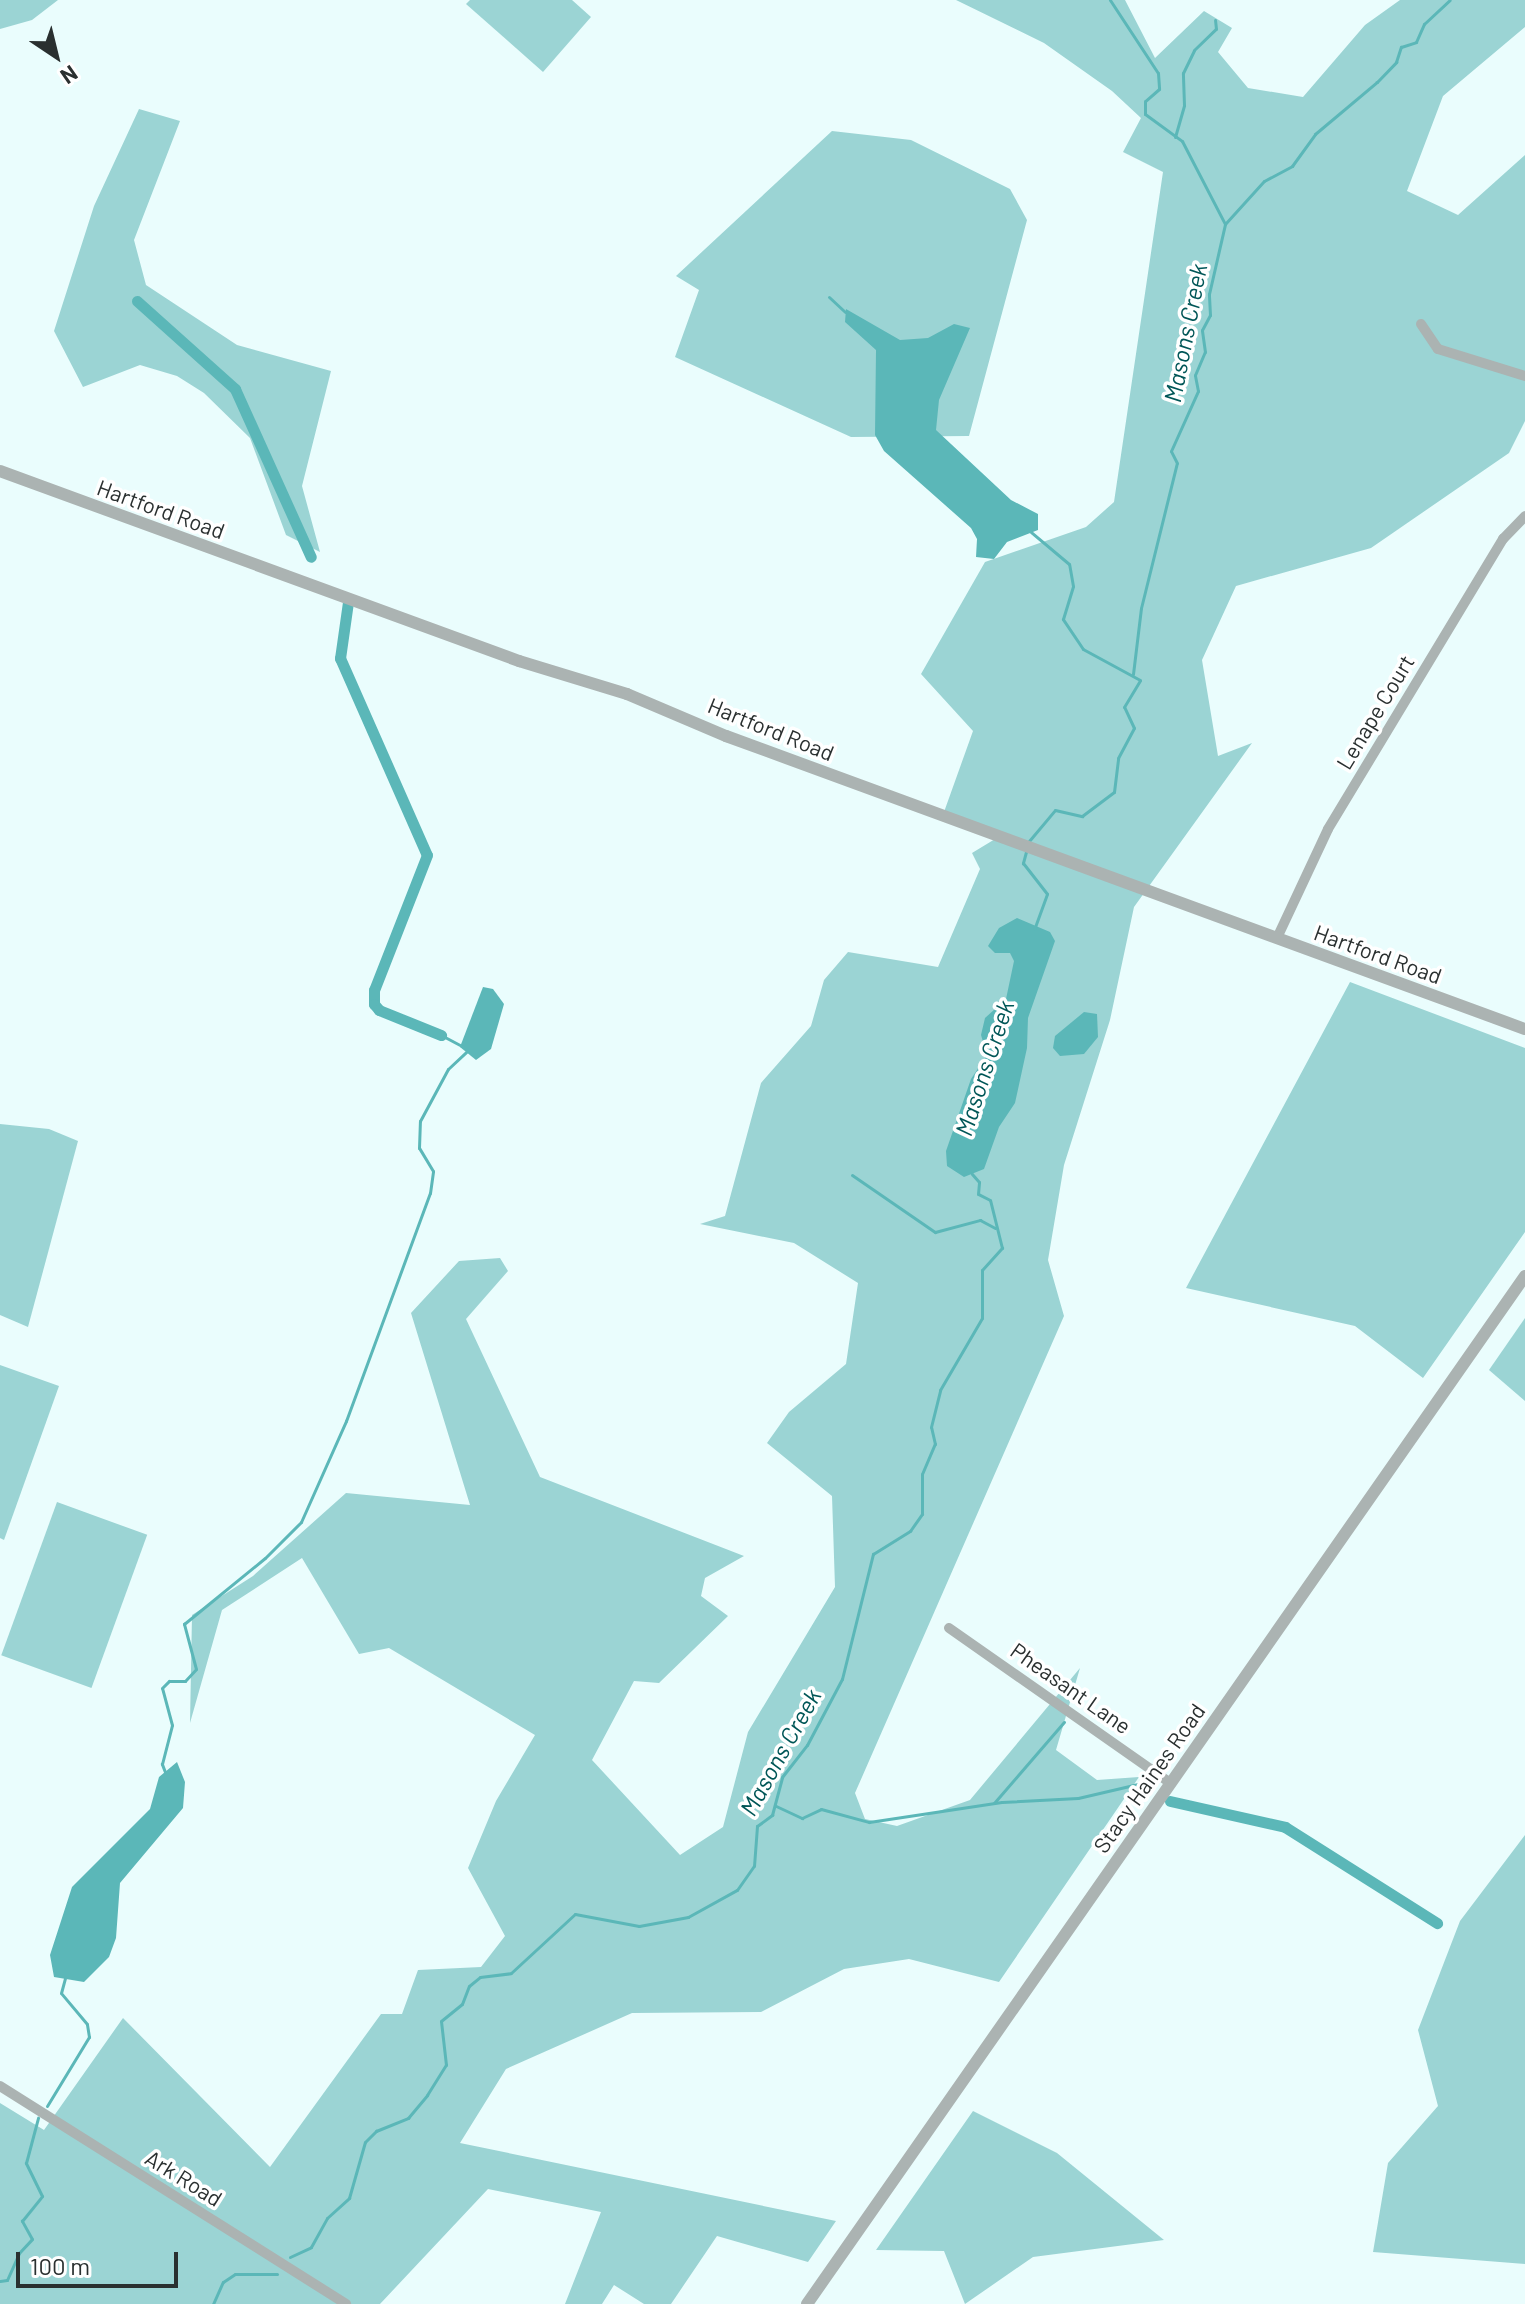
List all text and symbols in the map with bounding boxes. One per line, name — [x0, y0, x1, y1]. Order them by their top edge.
north arrow — [16, 16, 96, 96]
text: N — [56, 61, 83, 91]
water label: Masons Creek — [1157, 261, 1213, 405]
street label: Hartford Road — [94, 474, 228, 544]
street label: Lenape Court — [1330, 650, 1420, 774]
street label: Hartford Road — [704, 692, 838, 766]
street label: Hartford Road — [1311, 919, 1445, 989]
water label: Masons Creek — [949, 997, 1019, 1139]
street label: Pheasant Lane — [1006, 1637, 1136, 1739]
water label: Masons Creek — [733, 1684, 827, 1820]
street label: Stacy Haines Road — [1088, 1698, 1210, 1858]
street label: Ark Road — [141, 2144, 227, 2212]
scale bar — [20, 2236, 182, 2286]
text: 100 m — [30, 2251, 90, 2280]

